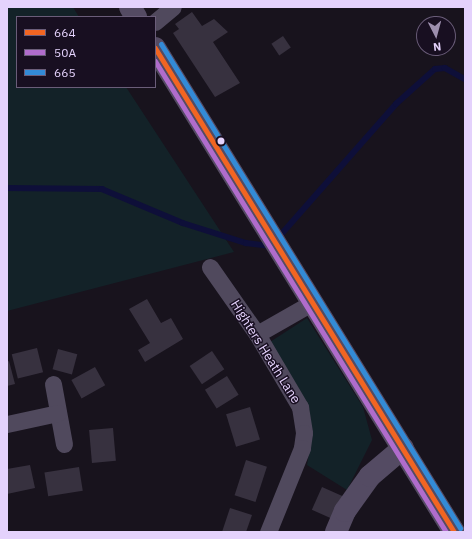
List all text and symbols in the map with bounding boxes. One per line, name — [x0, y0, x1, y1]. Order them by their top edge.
legend — [16, 16, 156, 88]
north arrow — [416, 16, 456, 56]
text: 664 — [54, 25, 76, 40]
text: N — [432, 40, 442, 54]
text: 50A — [54, 45, 76, 60]
text: 665 — [54, 65, 76, 80]
unlabelled marker — [216, 136, 226, 146]
street label: Highters Heath Lane — [227, 298, 303, 406]

